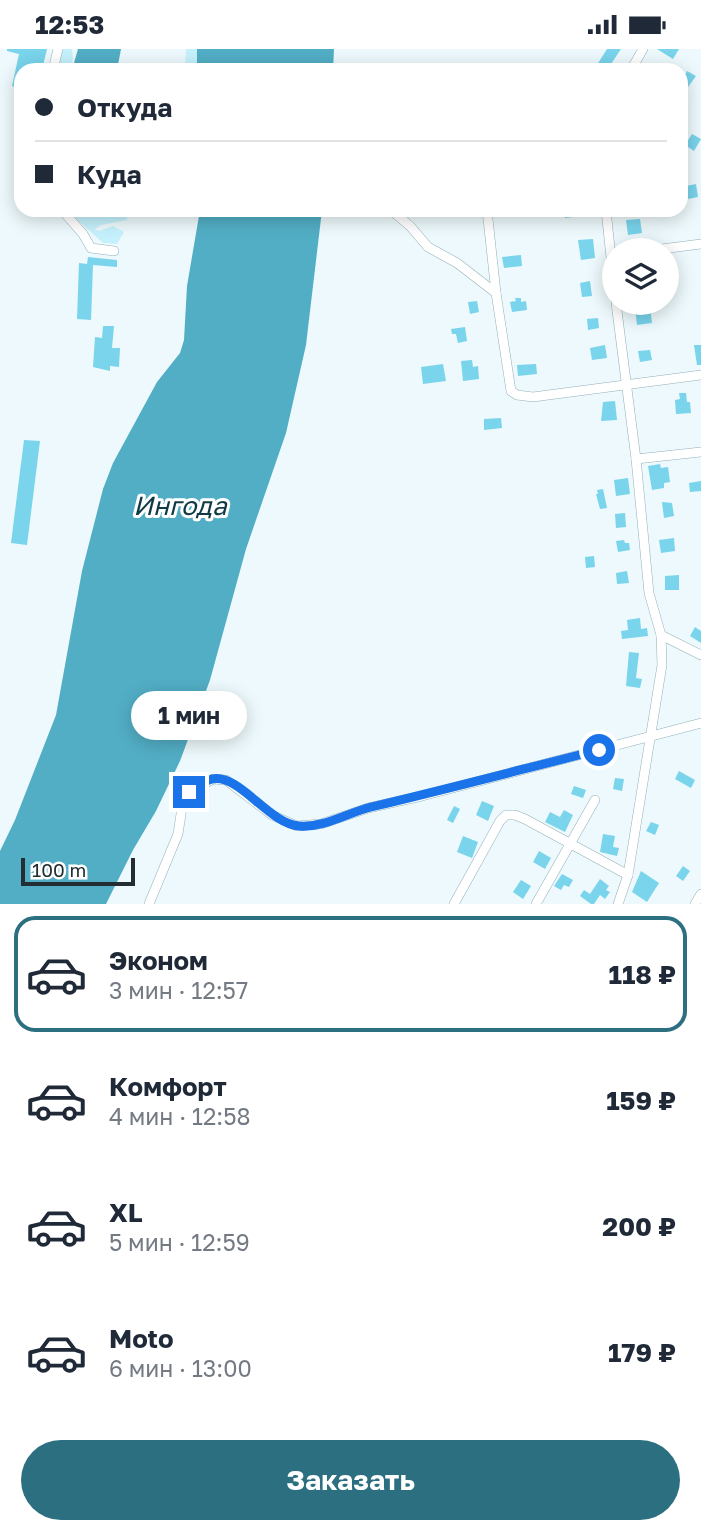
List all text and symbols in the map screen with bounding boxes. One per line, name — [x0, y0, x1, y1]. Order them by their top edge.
text: 12:53 — [35, 9, 104, 40]
text: Откуда — [77, 92, 172, 123]
text: Куда — [77, 159, 142, 190]
map controls — [602, 238, 679, 315]
button: layers — [602, 238, 679, 315]
water label: Ингода — [133, 490, 228, 521]
callout: 1 мин — [131, 691, 247, 739]
text: 1 мин — [158, 701, 220, 729]
route start — [583, 734, 615, 766]
route end — [173, 776, 205, 808]
scale bar — [21, 855, 135, 887]
text: 100 m — [32, 858, 86, 881]
icon: car — [25, 943, 88, 1006]
text: Эконом — [109, 945, 208, 976]
text: 118 ₽ — [609, 959, 676, 990]
text: 3 мин · 12:57 — [109, 976, 248, 1004]
icon: car — [25, 1069, 88, 1132]
text: Комфорт — [109, 1071, 227, 1102]
text: 159 ₽ — [606, 1085, 676, 1116]
text: 4 мин · 12:58 — [109, 1102, 251, 1130]
icon: car — [25, 1195, 88, 1258]
text: XL — [109, 1197, 143, 1228]
text: 200 ₽ — [602, 1211, 676, 1242]
text: 5 мин · 12:59 — [109, 1228, 250, 1256]
icon: car — [25, 1321, 88, 1384]
text: Moto — [109, 1323, 174, 1354]
text: 179 ₽ — [608, 1337, 676, 1368]
text: 6 мин · 13:00 — [109, 1354, 252, 1382]
button: Заказать — [21, 1440, 680, 1520]

